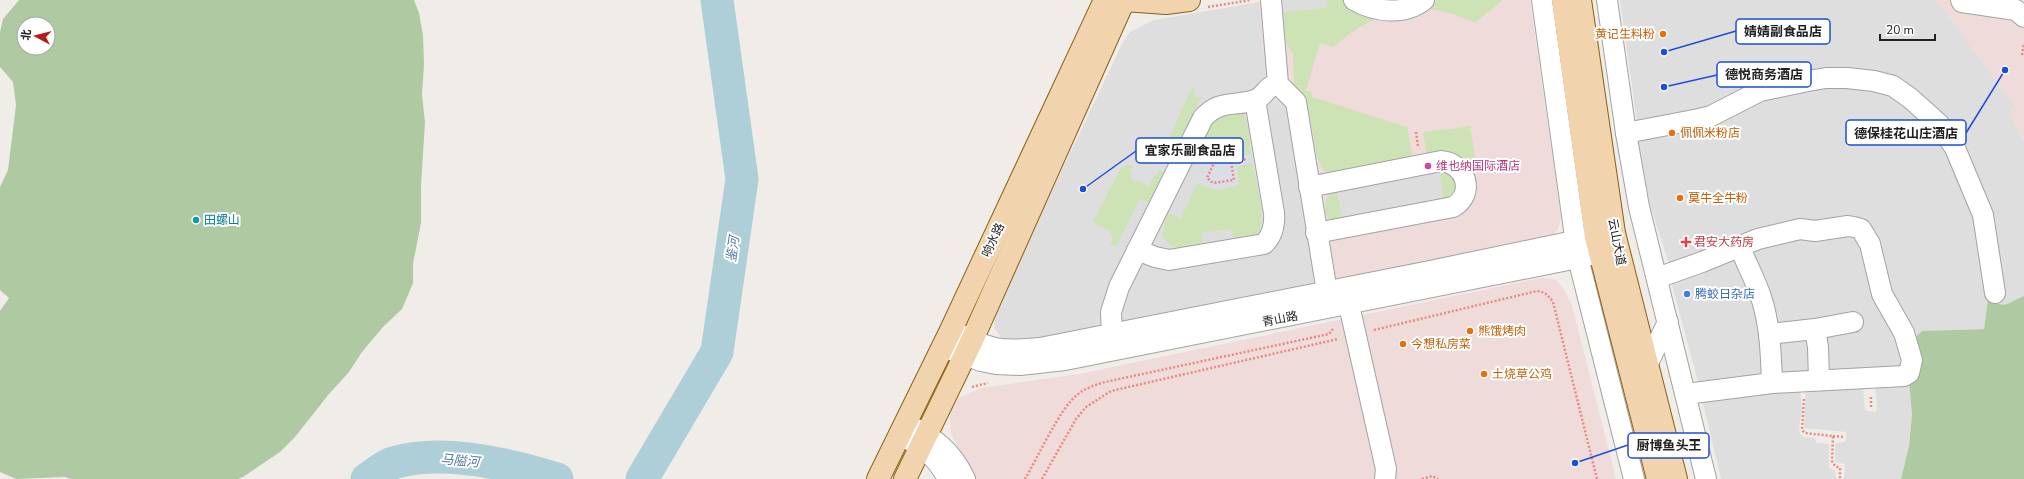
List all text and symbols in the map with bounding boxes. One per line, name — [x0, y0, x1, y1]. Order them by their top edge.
north arrow — [16, 16, 56, 56]
scale bar — [1880, 16, 1935, 42]
callout: 婧婧副食品店 — [1736, 19, 1830, 44]
text: 20 m — [1886, 22, 1914, 38]
text: 婧婧副食品店 — [1744, 23, 1822, 41]
place label: 黄记生料粉 — [1595, 26, 1655, 42]
text: 北 — [18, 28, 35, 41]
marker: 黄记生料粉 — [1658, 29, 1668, 39]
callout: 德悦商务酒店 — [1717, 62, 1811, 87]
text: 德悦商务酒店 — [1725, 66, 1803, 84]
callout: 德保桂花山庄酒店 — [1846, 120, 1966, 145]
place label: 佩佩米粉店 — [1680, 125, 1740, 141]
text: 德保桂花山庄酒店 — [1854, 125, 1958, 143]
marker: 佩佩米粉店 — [1667, 128, 1677, 138]
callout: 宜家乐副食品店 — [1136, 138, 1243, 163]
text: 宜家乐副食品店 — [1144, 142, 1236, 160]
place label: 维也纳国际酒店 — [1436, 158, 1520, 174]
marker: 维也纳国际酒店 — [1423, 161, 1433, 171]
place label: 莫牛全牛粉 — [1688, 190, 1748, 206]
marker: 莫牛全牛粉 — [1675, 193, 1685, 203]
place label: 田螺山 — [204, 212, 240, 228]
marker: 田螺山 — [191, 215, 201, 225]
street label: 云山大道 — [1605, 217, 1629, 267]
street label: 响水路 — [978, 220, 1008, 260]
water label: 鉴河 — [722, 232, 744, 263]
place label: 君安大药房 — [1694, 234, 1754, 250]
marker: 君安大药房 — [1681, 237, 1691, 247]
place label: 腾蛟日杂店 — [1695, 286, 1755, 302]
marker: 腾蛟日杂店 — [1682, 289, 1692, 299]
street label: 青山路 — [1261, 308, 1299, 330]
place label: 熊饿烤肉 — [1478, 323, 1526, 339]
marker: 熊饿烤肉 — [1465, 326, 1475, 336]
place label: 今想私房菜 — [1411, 336, 1471, 352]
marker: 今想私房菜 — [1398, 339, 1408, 349]
place label: 土烧草公鸡 — [1492, 366, 1552, 382]
marker: 土烧草公鸡 — [1479, 369, 1489, 379]
callout: 厨博鱼头王 — [1628, 433, 1709, 458]
text: 厨博鱼头王 — [1636, 437, 1702, 455]
water label: 马隘河 — [440, 450, 483, 472]

